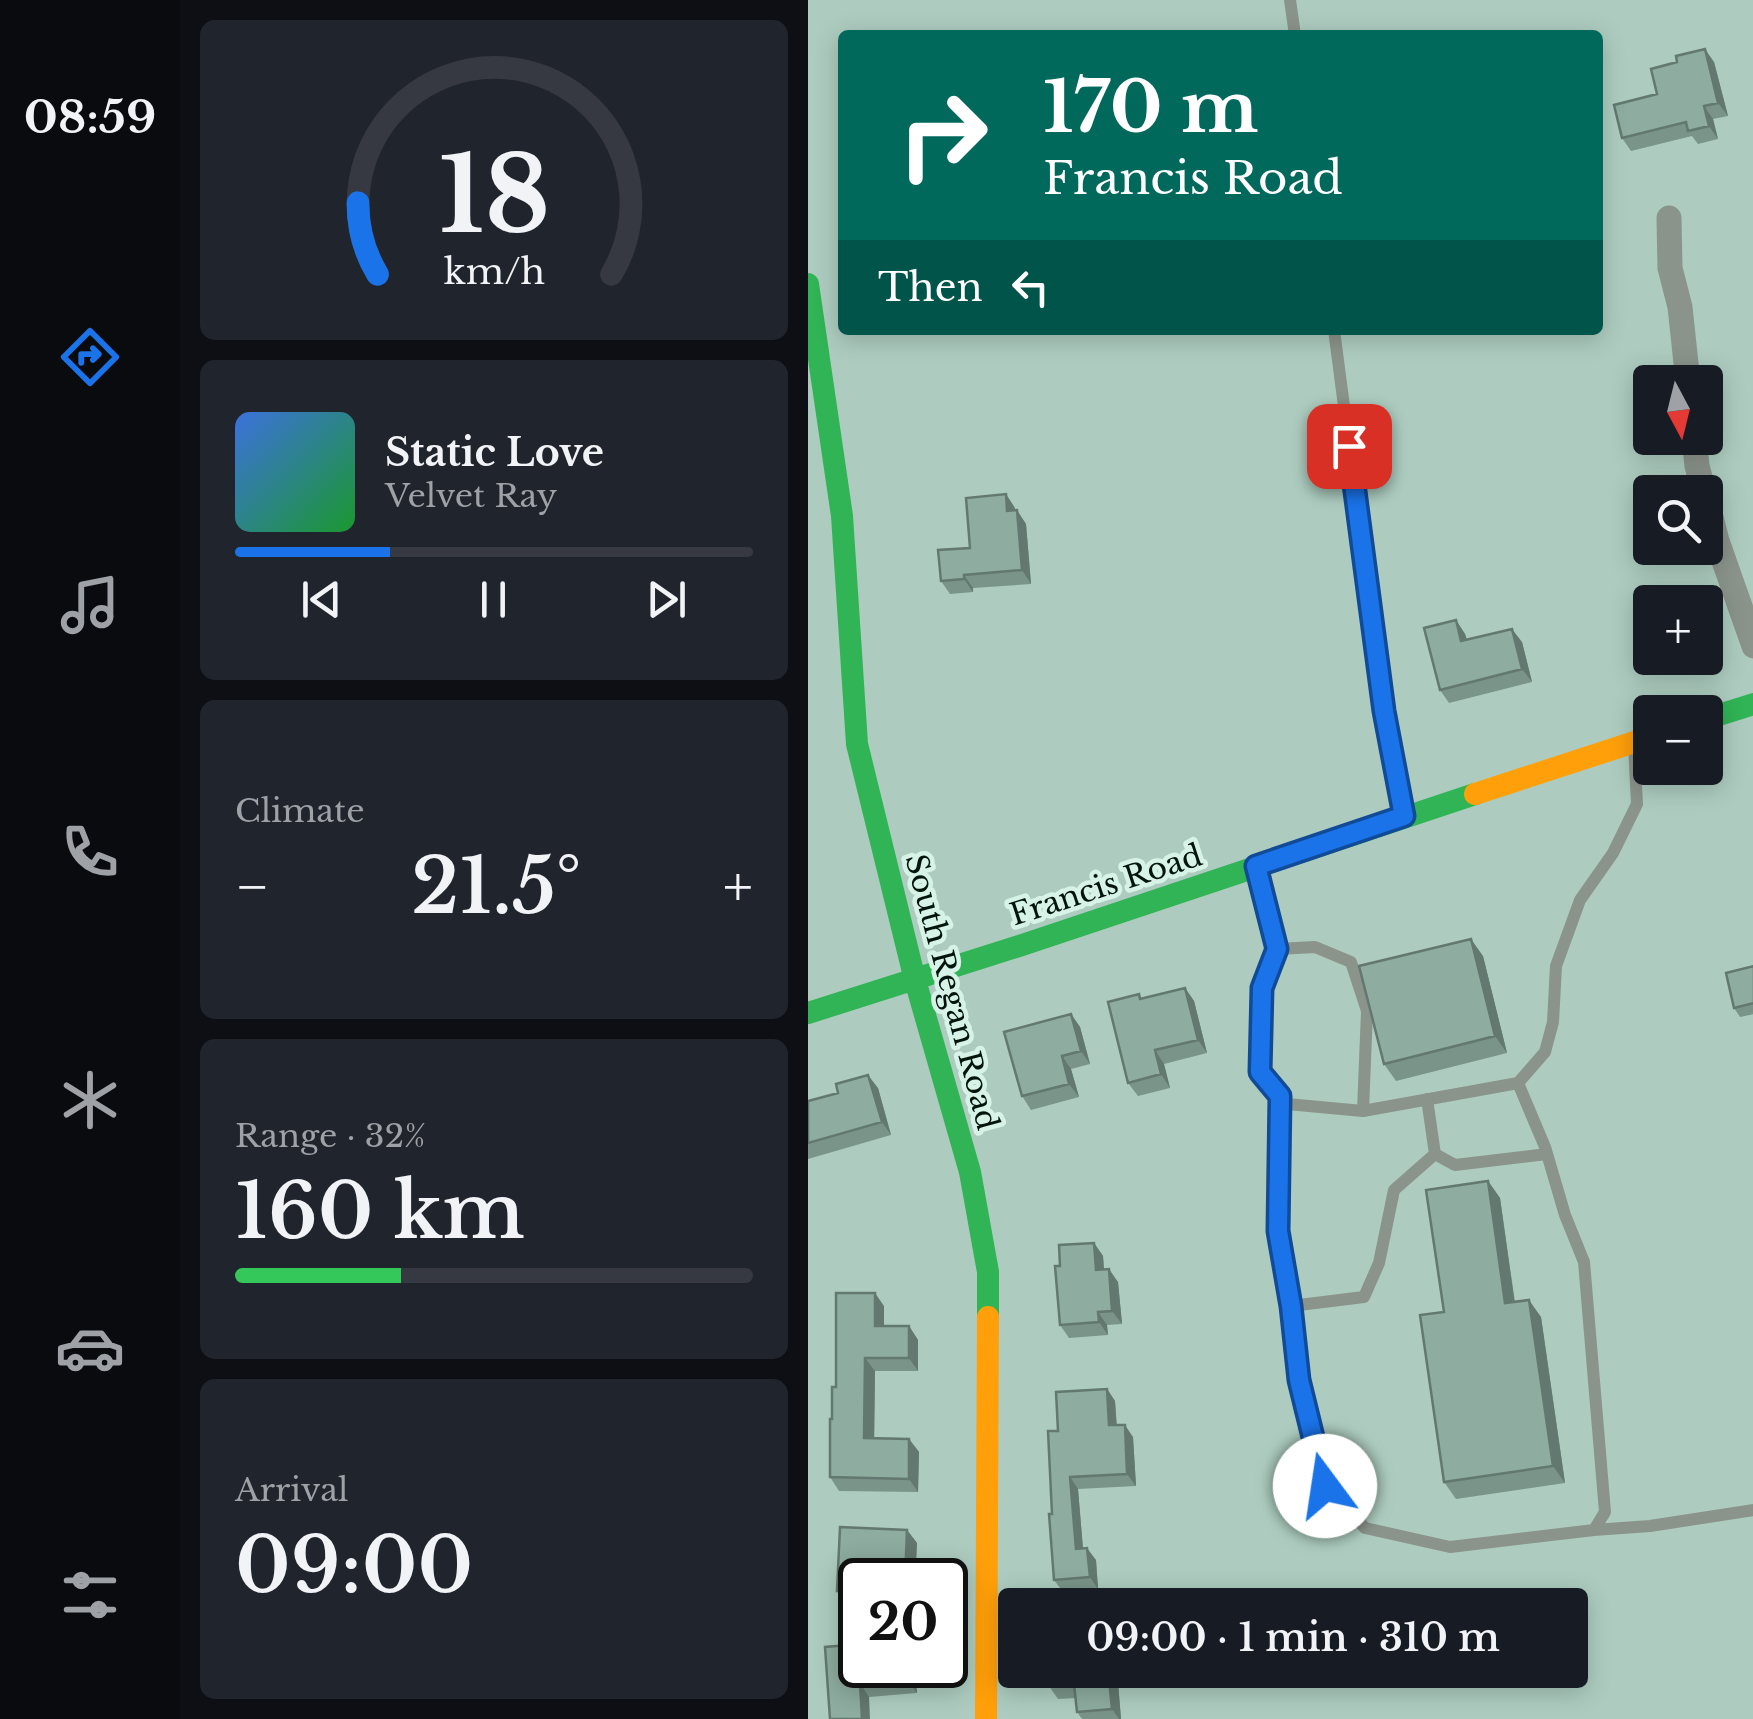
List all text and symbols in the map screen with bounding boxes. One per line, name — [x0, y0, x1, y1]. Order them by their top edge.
text: 170 m — [1043, 64, 1259, 151]
icon: right — [878, 70, 1008, 200]
text: 08:59 — [24, 89, 156, 145]
text: 18 — [438, 131, 550, 260]
text: Francis Road — [1043, 150, 1343, 206]
text: km/h — [443, 249, 545, 294]
icon: left — [1003, 260, 1058, 315]
text: Then — [878, 264, 983, 311]
icon: directions — [55, 322, 125, 392]
north arrow — [1633, 365, 1723, 455]
map controls — [1633, 365, 1723, 785]
pin — [1307, 404, 1392, 489]
icon: arrive — [1322, 419, 1377, 474]
text: Static Love — [385, 429, 604, 476]
button: search — [1633, 475, 1723, 565]
text: Velvet Ray — [385, 476, 557, 516]
icon: music — [55, 570, 125, 640]
icon: previous — [294, 572, 349, 627]
icon: pause — [466, 572, 521, 627]
icon: next — [639, 572, 694, 627]
button: + — [1633, 585, 1723, 675]
button: − — [1633, 695, 1723, 785]
text: Climate — [235, 791, 364, 831]
icon: phone — [55, 817, 125, 887]
street label: Francis Road — [1005, 837, 1207, 933]
text: 21.5° — [411, 840, 581, 933]
street label: South Regan Road — [897, 850, 1007, 1134]
text: − — [235, 853, 270, 921]
text: + — [723, 853, 753, 921]
icon: climate — [55, 1065, 125, 1135]
text: Range · 32% — [235, 1116, 426, 1156]
text: 160 km — [235, 1165, 525, 1258]
icon: car — [55, 1313, 125, 1383]
position arrow — [1273, 1434, 1377, 1538]
text: Arrival — [235, 1470, 348, 1510]
text: 09:00 — [235, 1519, 473, 1612]
speed limit sign: 20 — [838, 1558, 968, 1688]
icon: filters — [55, 1560, 125, 1630]
text: 09:00 · 1 min · 310 m — [1086, 1614, 1500, 1661]

